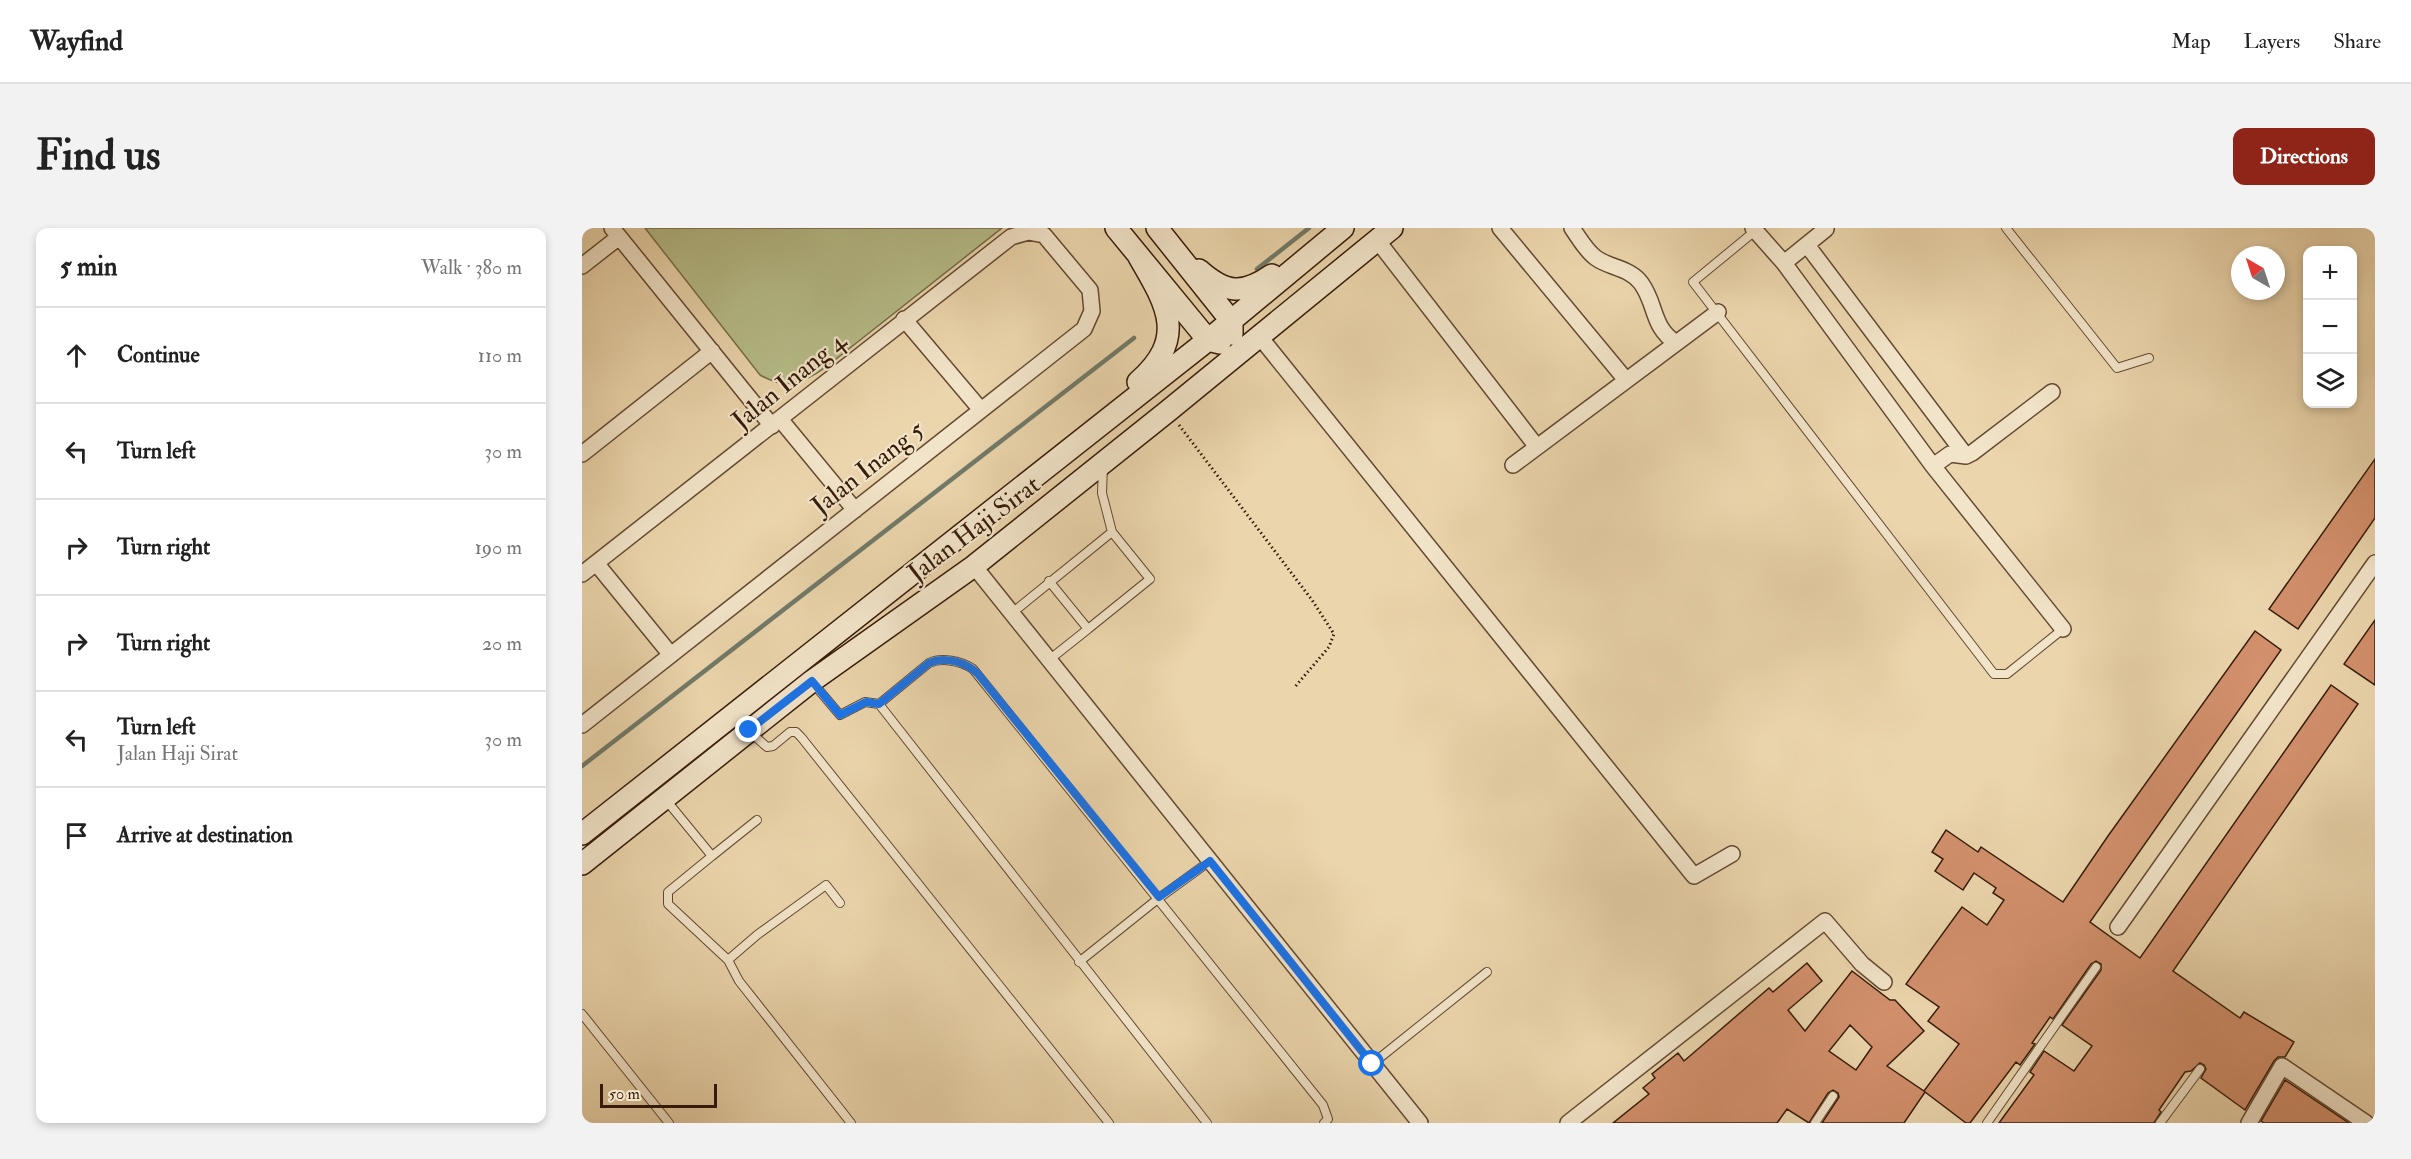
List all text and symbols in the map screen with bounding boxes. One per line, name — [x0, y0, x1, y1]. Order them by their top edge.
text: Wayfind — [30, 24, 123, 59]
text: Map — [2171, 28, 2211, 55]
text: Layers — [2244, 28, 2300, 55]
text: Share — [2333, 28, 2381, 55]
button: Directions — [2233, 128, 2375, 185]
text: Find us — [36, 130, 160, 182]
north arrow — [2231, 246, 2285, 300]
map controls — [2303, 246, 2357, 408]
button: + — [2303, 246, 2357, 300]
text: 5 min — [60, 251, 117, 283]
text: Walk · 380 m — [421, 255, 522, 280]
button: − — [2303, 300, 2357, 354]
street label: Jalan Inang 4 — [725, 325, 853, 437]
icon: ahead — [60, 339, 93, 372]
text: Continue — [117, 341, 200, 369]
text: 110 m — [478, 343, 522, 368]
button: layers — [2303, 354, 2357, 408]
street label: Jalan Inang 5 — [804, 414, 931, 523]
icon: left — [60, 435, 93, 468]
text: Turn left — [117, 437, 196, 465]
text: 30 m — [484, 439, 522, 464]
street label: Jalan Haji Sirat — [901, 469, 1046, 590]
icon: right — [60, 531, 93, 564]
text: Turn right — [117, 533, 210, 561]
text: 190 m — [475, 535, 522, 560]
icon: right — [60, 627, 93, 660]
text: Turn right — [117, 629, 210, 657]
text: 20 m — [482, 631, 522, 656]
text: Turn left — [117, 713, 196, 741]
route end — [735, 716, 761, 742]
icon: left — [60, 723, 93, 756]
text: 30 m — [484, 727, 522, 752]
text: Jalan Haji Sirat — [117, 741, 238, 766]
icon: arrive — [60, 819, 93, 852]
text: Arrive at destination — [117, 821, 293, 849]
route start — [1358, 1050, 1384, 1076]
scale bar — [600, 1081, 717, 1108]
text: 50 m — [609, 1084, 640, 1104]

